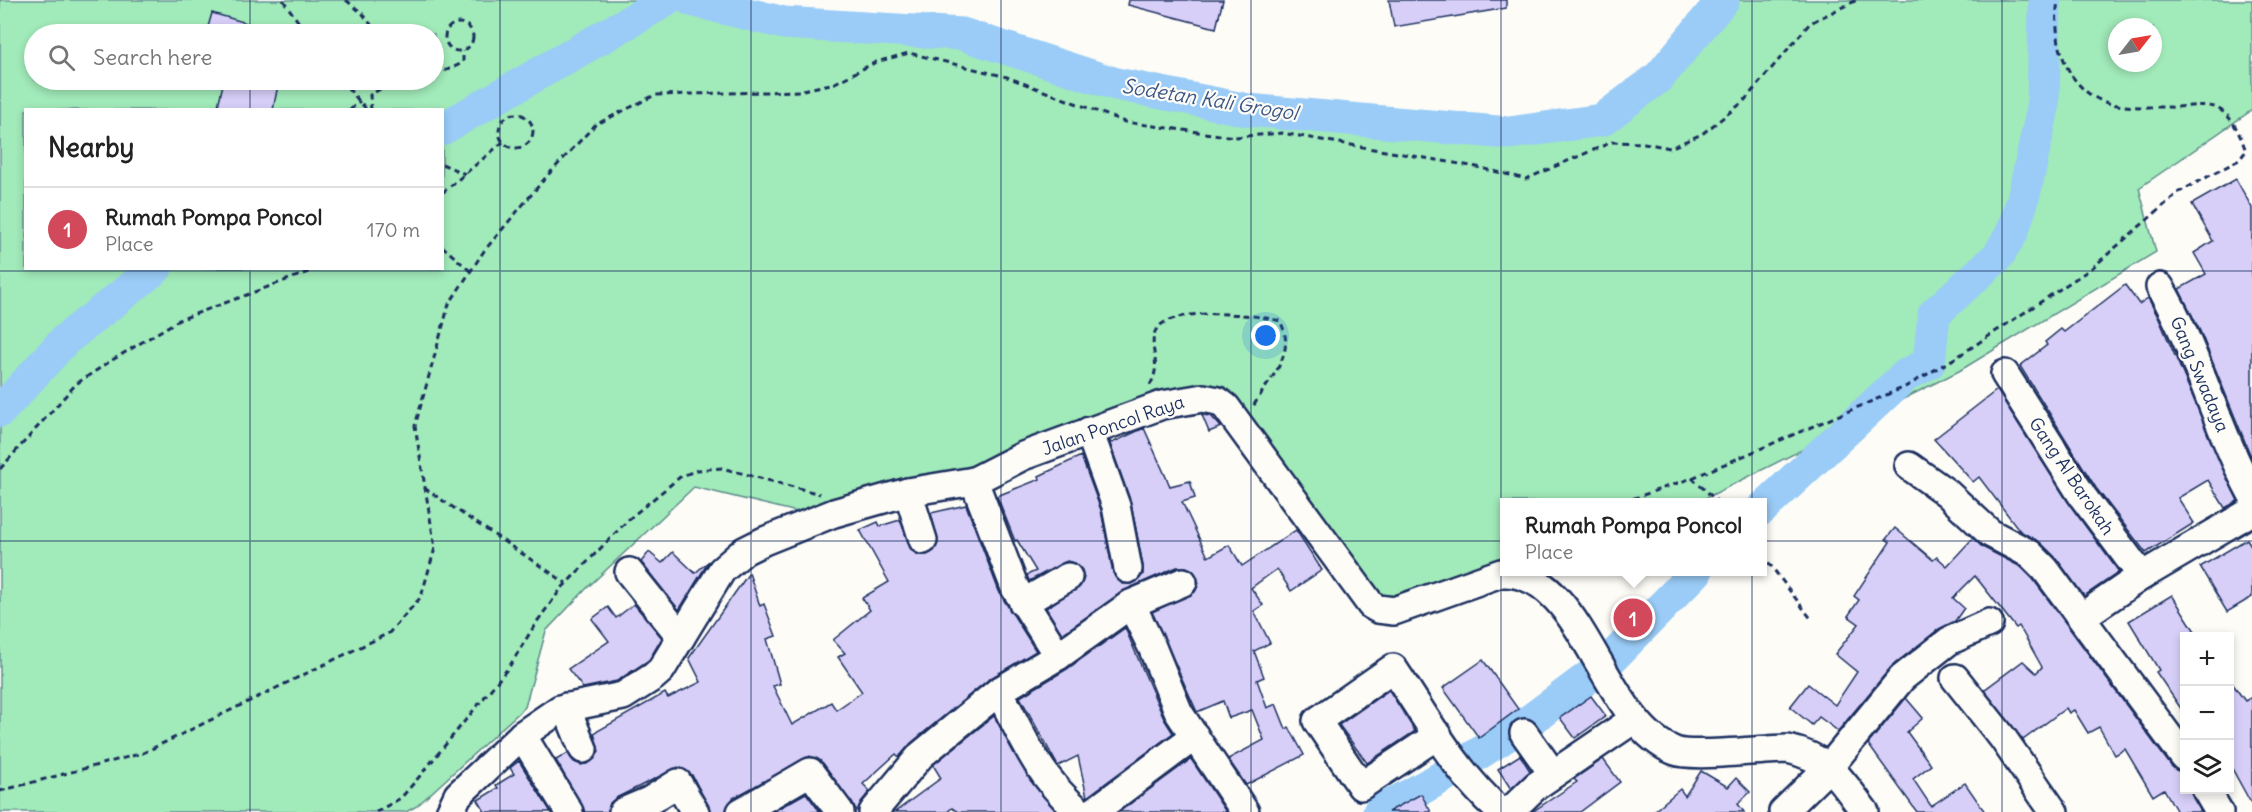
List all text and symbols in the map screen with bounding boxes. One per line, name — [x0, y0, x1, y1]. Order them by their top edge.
north arrow — [2108, 18, 2162, 72]
search box — [24, 24, 444, 90]
icon: search — [45, 41, 78, 74]
text: Search here — [93, 43, 212, 71]
water label: Sodetan Kali Grogol — [1121, 73, 1302, 126]
text: Nearby — [48, 131, 134, 164]
text: Rumah Pompa Poncol — [105, 203, 322, 231]
text: 1 — [64, 217, 71, 242]
text: 170 m — [367, 217, 420, 242]
text: Place — [105, 231, 153, 256]
street label: Gang Swadaya — [2165, 313, 2235, 435]
your location — [1251, 321, 1280, 350]
street label: Jalan Poncol Raya — [1039, 390, 1187, 460]
street label: Gang Al Barokah — [2024, 413, 2120, 539]
popup — [1500, 498, 1767, 576]
text: Rumah Pompa Poncol — [1525, 511, 1742, 539]
text: Place — [1525, 539, 1573, 564]
pin: 1 — [1614, 596, 1652, 640]
map controls — [2180, 632, 2234, 794]
button: + — [2180, 632, 2234, 686]
button: − — [2180, 686, 2234, 740]
button: layers — [2180, 740, 2234, 794]

